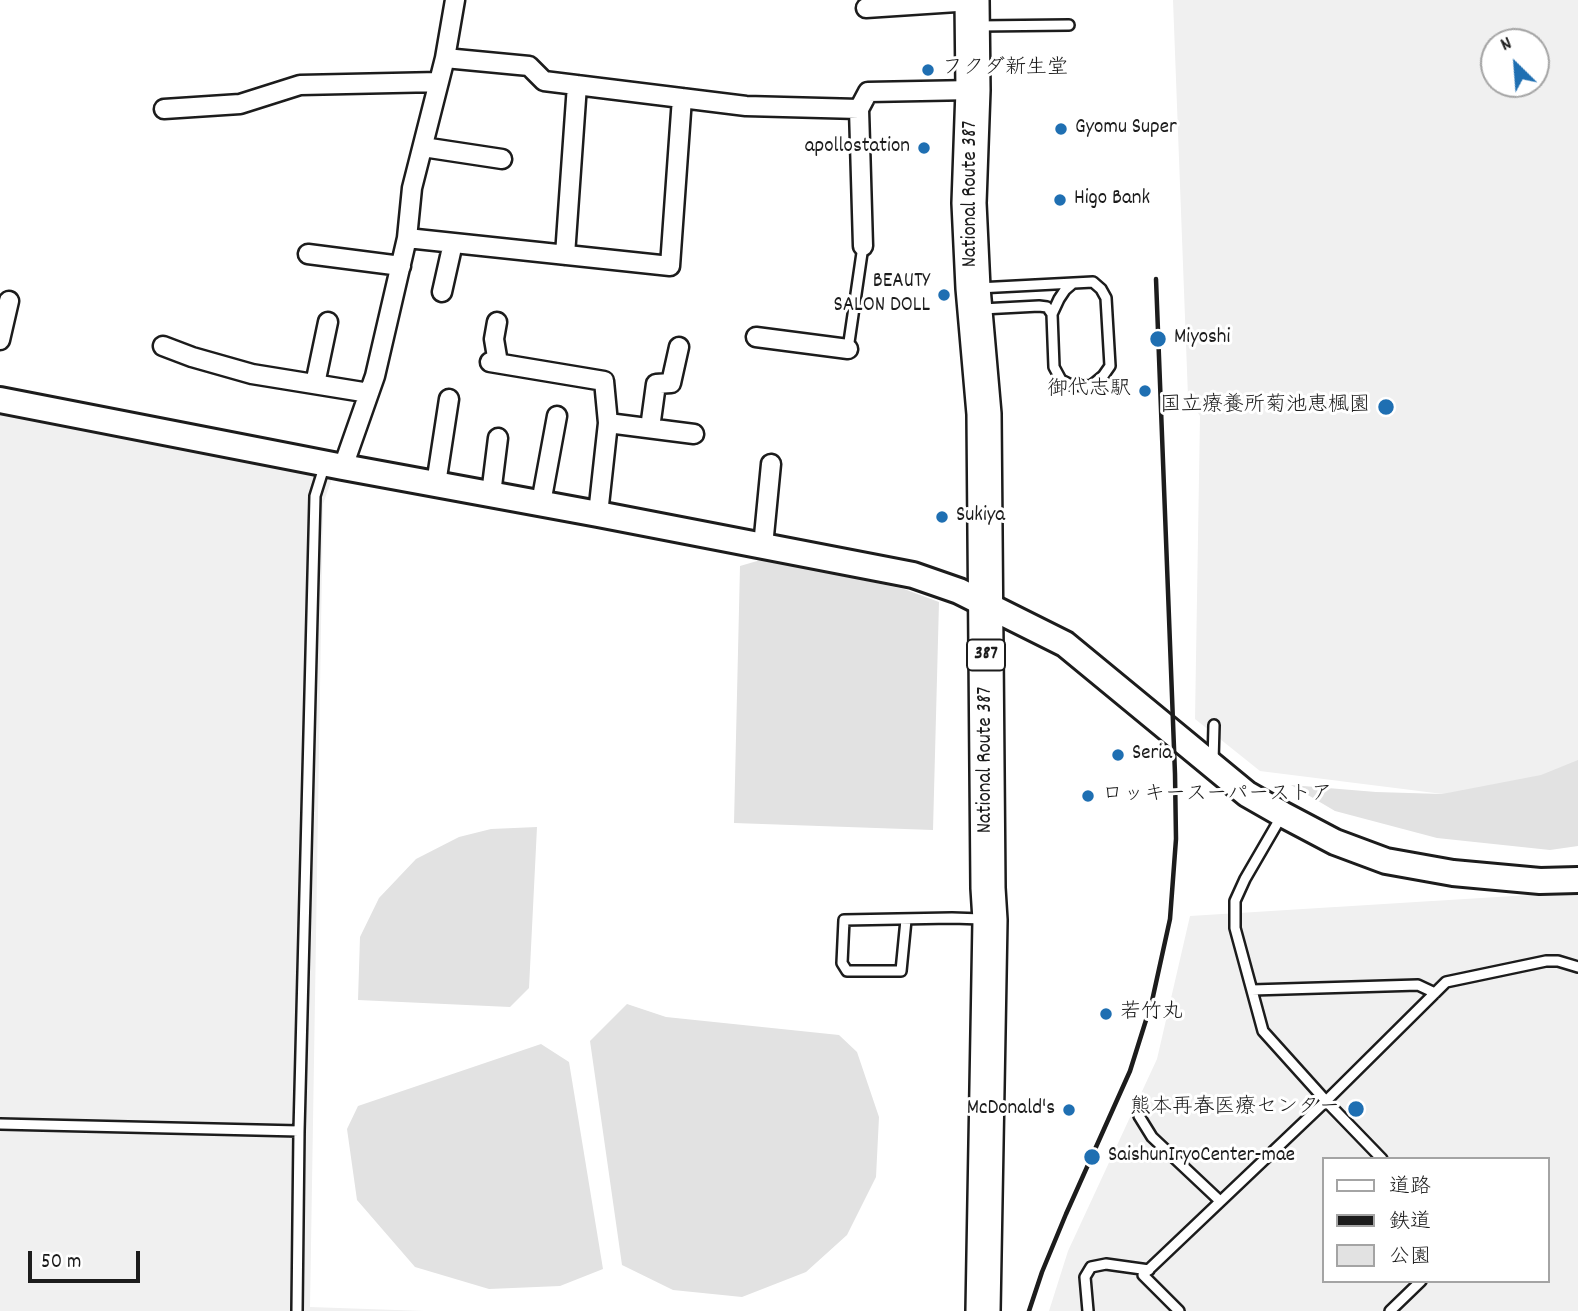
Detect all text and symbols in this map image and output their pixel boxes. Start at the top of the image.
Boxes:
north arrow [1480,28,1550,98]
text: N [1497,31,1517,60]
place label: フクダ新生堂 [942,57,1068,83]
marker: フクダ新生堂 [920,62,936,78]
place label: Gyomu Super [1075,116,1177,142]
street label: National Route 387 [959,121,985,267]
marker: Gyomu Super [1053,121,1069,137]
place label: apollostation [805,135,910,161]
marker: apollostation [916,140,932,156]
place label: Higo Bank [1074,187,1150,213]
marker: Higo Bank [1052,192,1068,208]
place label: BEAUTY SALON DOLL [833,270,930,320]
marker: BEAUTY SALON DOLL [936,287,952,303]
place label: Miyoshi [1174,326,1230,352]
marker: Miyoshi [1148,329,1168,349]
place label: 御代志駅 [1047,378,1131,404]
marker: 御代志駅 [1137,383,1153,399]
place label: 国立療養所菊池恵楓園 [1160,394,1370,420]
marker: 国立療養所菊池恵楓園 [1376,397,1396,417]
place label: Sukiya [956,504,1005,530]
marker: Sukiya [934,509,950,525]
road number: 387 [967,640,1005,670]
street label: National Route 387 [974,687,1000,833]
place label: Seria [1132,742,1172,768]
marker: Seria [1110,747,1126,763]
place label: ロッキースーパーストア [1102,783,1332,809]
marker: ロッキースーパーストア [1080,788,1096,804]
place label: 若竹丸 [1120,1001,1183,1027]
marker: 若竹丸 [1098,1006,1114,1022]
place label: 熊本再春医療センター [1130,1096,1340,1122]
place label: McDonald's [967,1097,1055,1123]
marker: 熊本再春医療センター [1346,1099,1366,1119]
marker: McDonald's [1061,1102,1077,1118]
place label: SaishunIryoCenter-mae [1108,1144,1295,1170]
marker: SaishunIryoCenter-mae [1082,1147,1102,1167]
legend [1322,1157,1550,1283]
text: 道路 [1389,1173,1431,1203]
text: 鉄道 [1389,1208,1431,1238]
scale bar [32,1238,144,1282]
text: 公園 [1389,1243,1431,1273]
text: 50 m [41,1248,81,1278]

